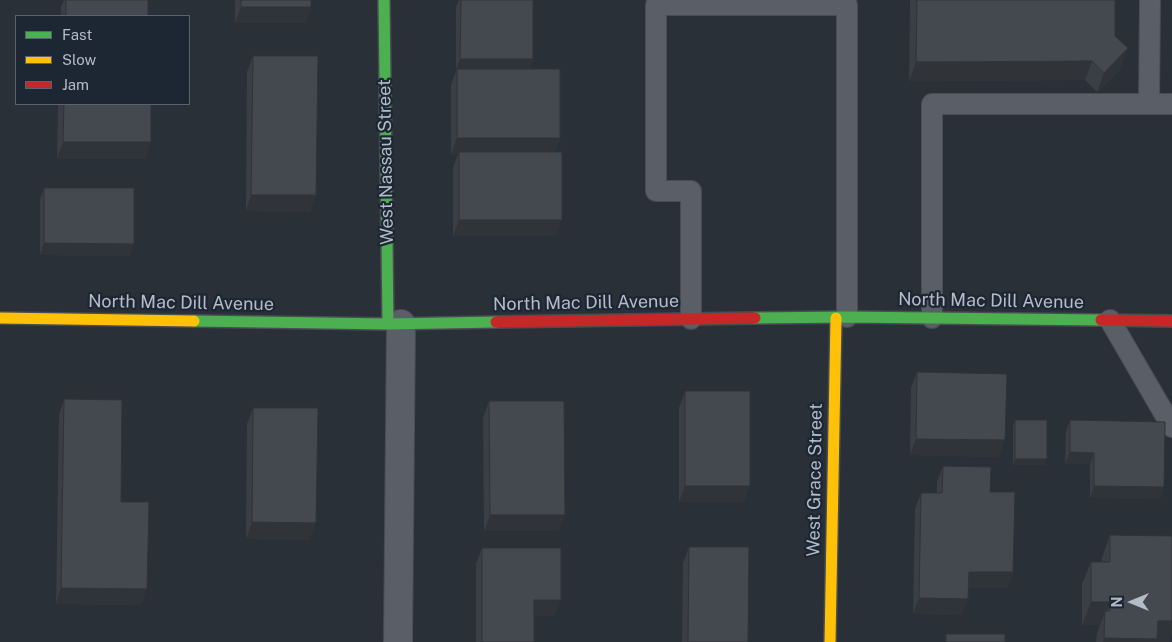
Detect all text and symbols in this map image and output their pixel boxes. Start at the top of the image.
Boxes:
legend [15,15,190,105]
text: Fast [62,26,92,43]
text: Slow [62,51,96,68]
text: Jam [62,76,89,93]
street label: West Nassau Street [374,79,398,245]
street label: North Mac Dill Avenue [898,289,1084,313]
street label: North Mac Dill Avenue [88,291,274,315]
street label: North Mac Dill Avenue [493,291,679,315]
street label: West Grace Street [803,403,827,557]
north arrow [1107,577,1157,627]
text: N [1109,597,1125,607]

